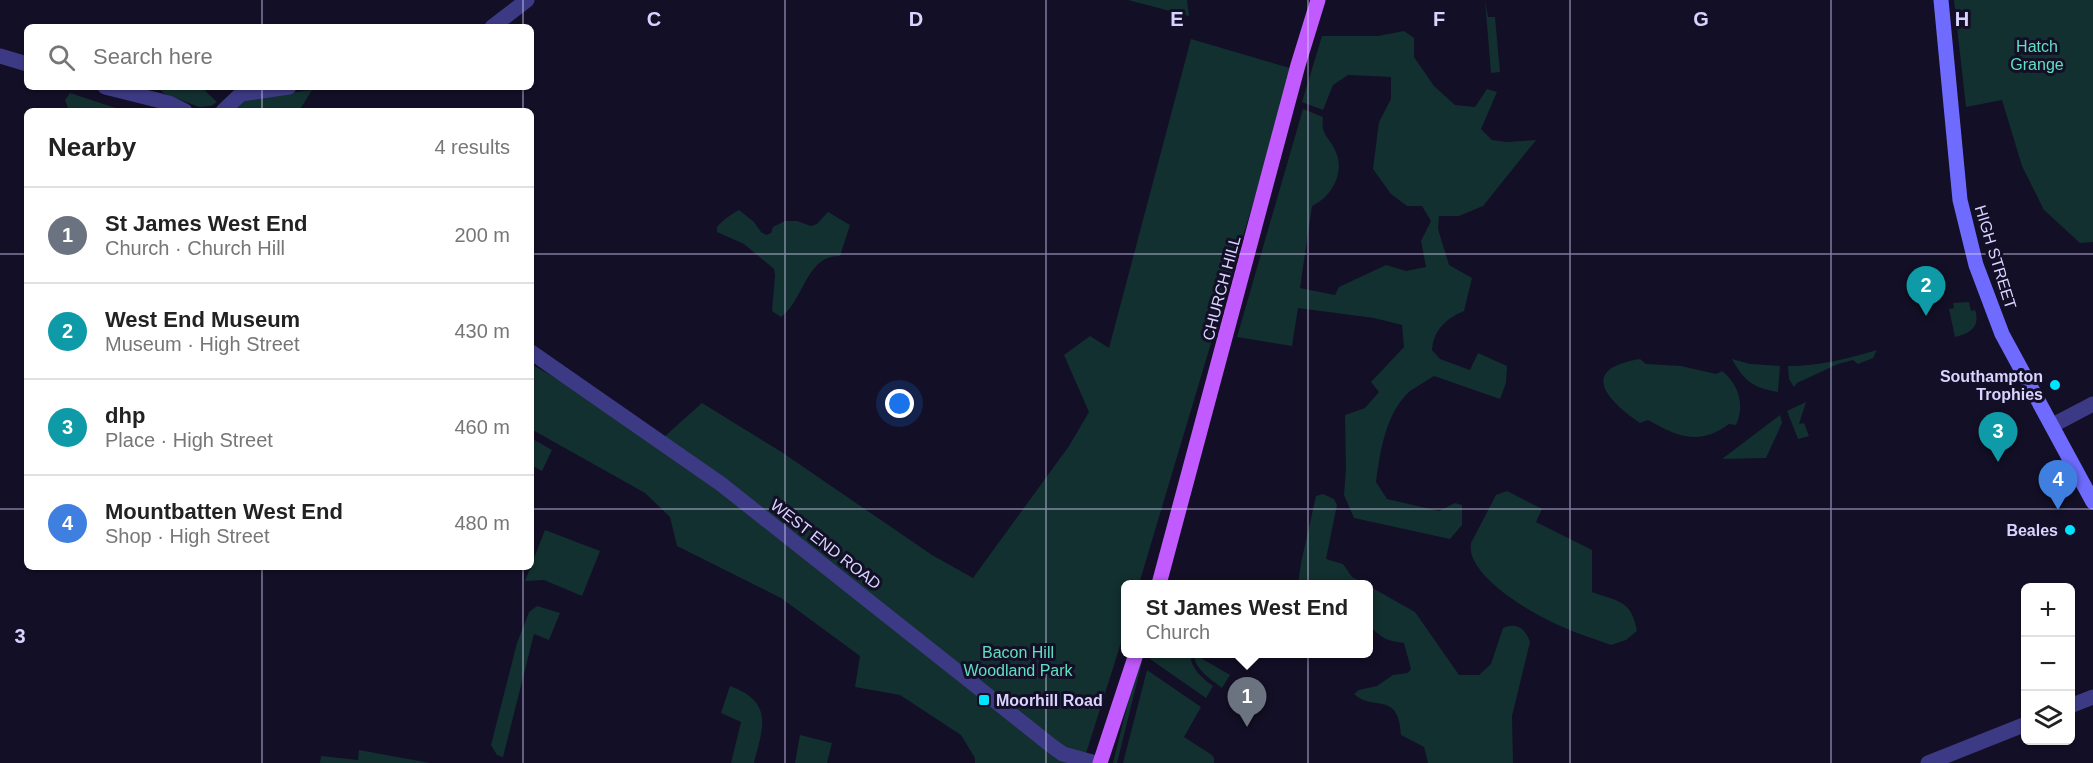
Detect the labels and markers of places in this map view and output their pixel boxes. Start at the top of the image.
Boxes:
pin: 2 [1906,266,1946,316]
place label: Southampton Trophies [1940,368,2043,403]
marker: Southampton Trophies [2048,378,2062,392]
pin: 3 [1978,412,2018,462]
pin: 4 [2038,460,2078,510]
place label: Beales [2006,522,2058,539]
marker: Beales [2063,523,2077,537]
pin: 1 [1228,678,1266,727]
place label: Moorhill Road [996,692,1103,709]
marker: Moorhill Road [977,693,991,707]

